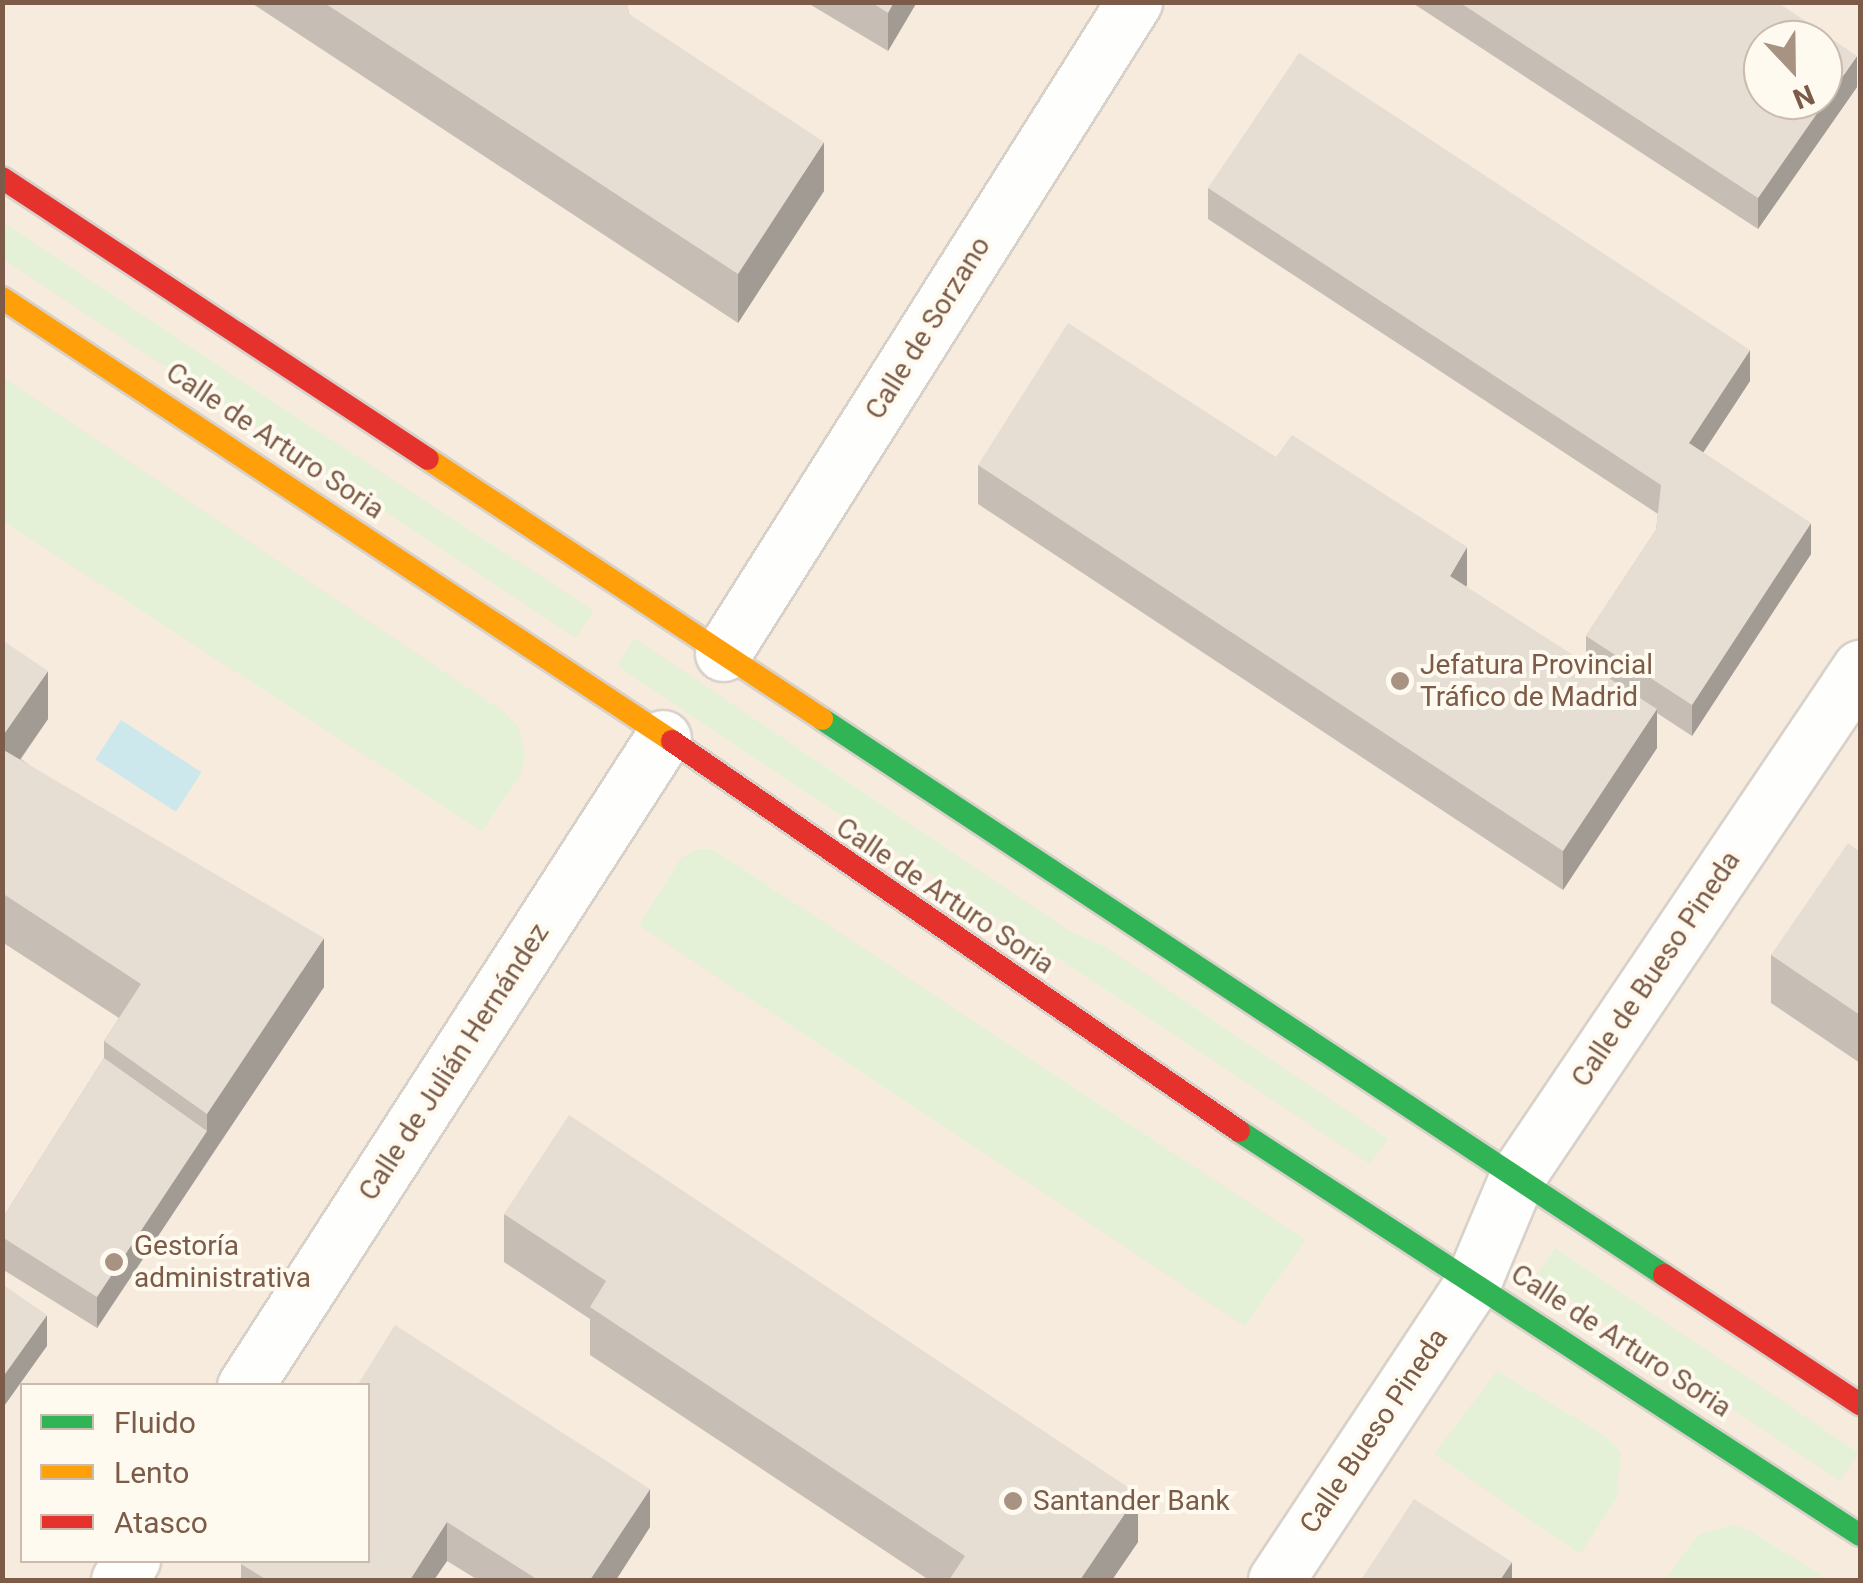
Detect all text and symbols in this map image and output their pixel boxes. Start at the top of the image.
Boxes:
north arrow [1743,20,1843,120]
text: N [1788,77,1819,115]
street label: Calle de Sorzano [858,230,998,426]
street label: Calle de Arturo Soria [160,356,390,526]
place label: Jefatura Provincial Tráfico de Madrid [1420,648,1653,714]
marker: Jefatura Provincial Tráfico de Madrid [1389,670,1411,692]
street label: Calle de Arturo Soria [830,811,1060,981]
street label: Calle de Bueso Pineda [1565,845,1747,1093]
street label: Calle de Julián Hernández [352,917,556,1207]
place label: Gestoría administrativa [134,1229,311,1295]
marker: Gestoría administrativa [103,1251,125,1273]
street label: Calle de Arturo Soria [1505,1257,1737,1425]
street label: Calle Bueso Pineda [1293,1322,1455,1540]
legend [20,1383,370,1563]
text: Fluido [114,1405,196,1440]
text: Lento [114,1455,189,1490]
place label: Santander Bank [1033,1484,1230,1518]
marker: Santander Bank [1002,1490,1024,1512]
text: Atasco [114,1505,208,1540]

